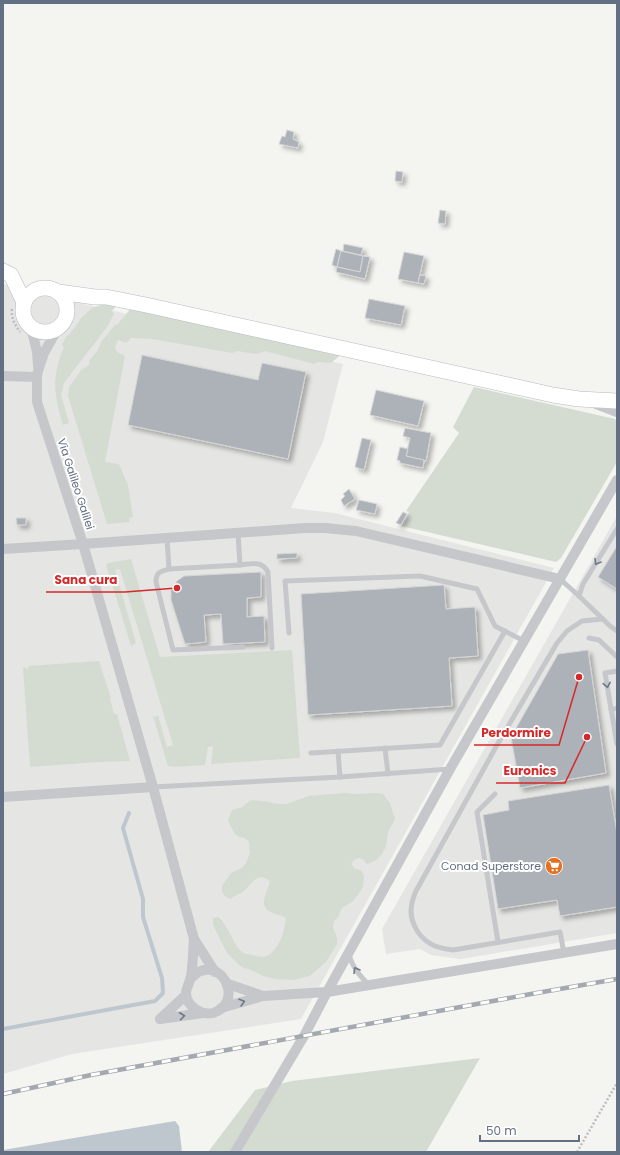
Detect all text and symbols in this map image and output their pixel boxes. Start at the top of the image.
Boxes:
street label: Via Galileo Galilei [54,436,98,532]
one-way arrow [594,558,601,565]
callout: Sana cura [46,568,125,592]
text: Sana cura [55,571,117,588]
one-way arrow [602,682,611,688]
callout: Perdormire [474,721,559,745]
text: Perdormire [481,724,551,741]
callout: Euronics [496,759,565,783]
text: Euronics [504,762,557,779]
supermarket icon: Conad Superstore [544,856,564,876]
place label: Conad Superstore [441,858,541,874]
one-way arrow [354,967,361,974]
one-way arrow [238,998,245,1007]
one-way arrow [179,1012,185,1021]
scale bar [480,1117,579,1143]
text: 50 m [486,1122,517,1139]

